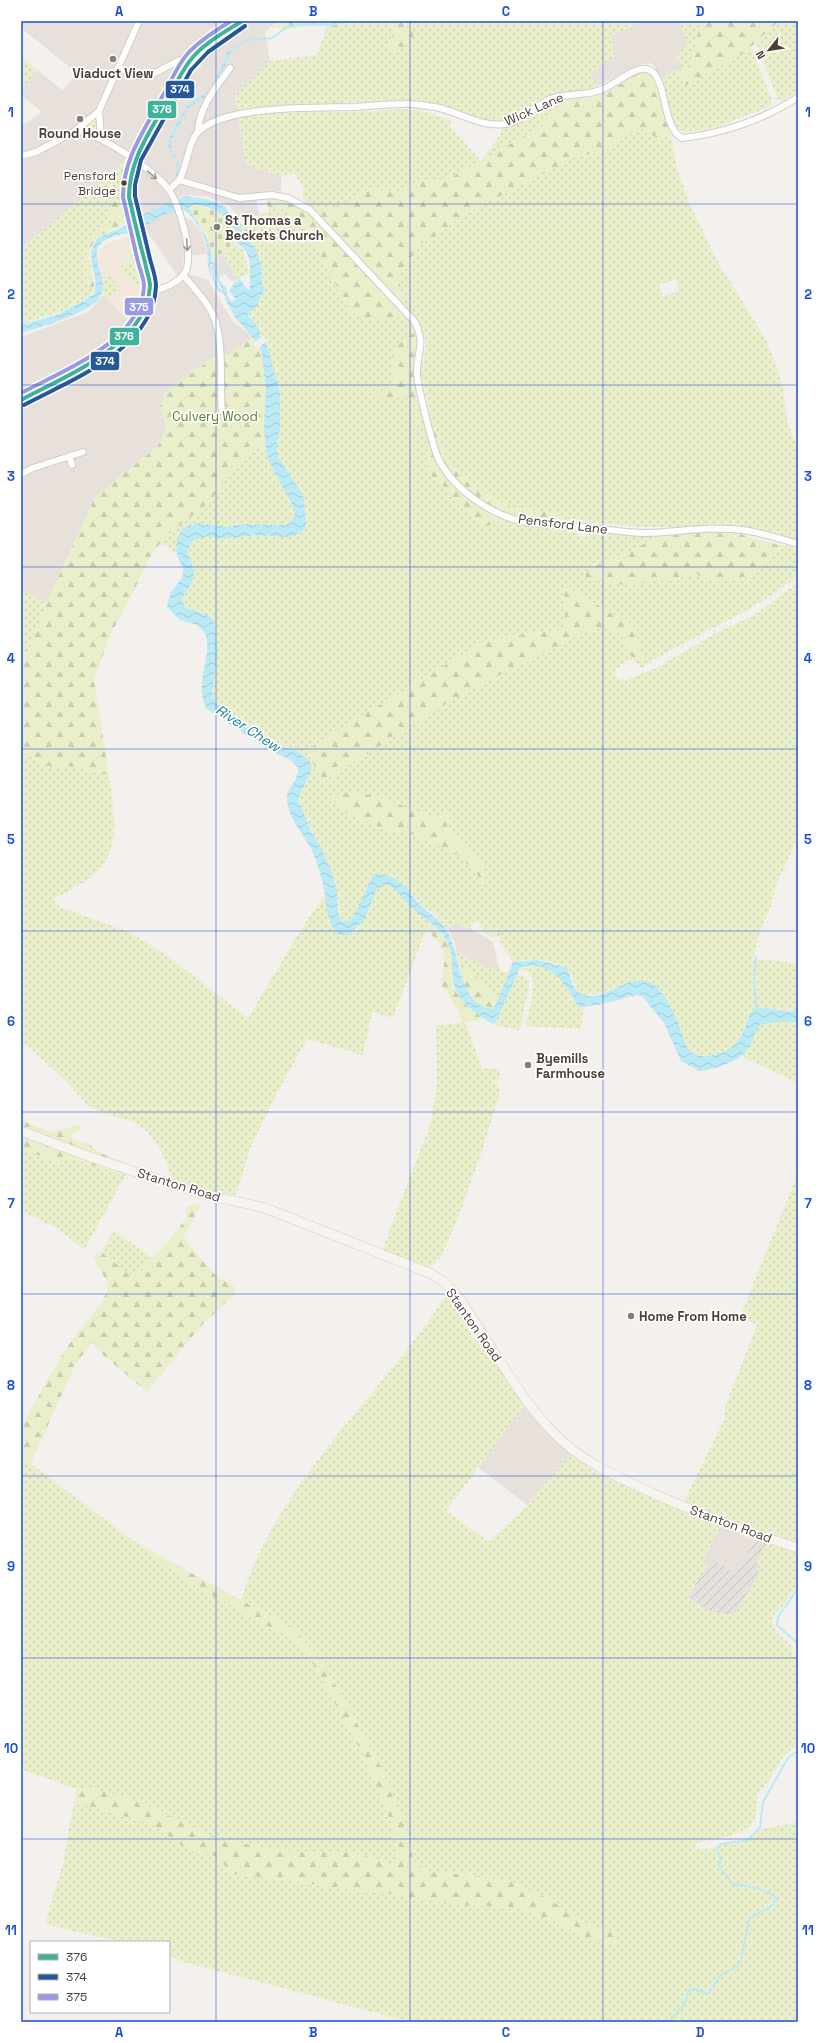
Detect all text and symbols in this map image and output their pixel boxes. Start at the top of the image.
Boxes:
text: A [115,3,124,20]
text: B [309,3,318,20]
text: C [502,3,510,20]
text: D [696,3,705,20]
north arrow [749,30,789,70]
text: N [752,48,768,62]
marker: Viaduct View [108,54,118,64]
place label: Viaduct View [73,65,153,82]
line badge: 374 [165,80,195,99]
text: 374 [170,82,190,96]
street label: Wick Lane [502,88,566,130]
line badge: 376 [147,100,177,119]
text: 376 [152,102,172,116]
text: 1 [8,104,14,121]
text: 1 [805,104,811,121]
marker: Round House [75,114,85,124]
place label: Round House [39,125,121,142]
place label: Pensford Bridge [64,168,116,199]
one-way arrow [147,171,158,180]
marker: Pensford Bridge [119,178,129,188]
place label: St Thomas a Beckets Church [225,212,324,244]
marker: St Thomas a Beckets Church [212,222,222,232]
one-way arrow [183,238,190,251]
text: 2 [7,286,15,303]
text: 2 [804,286,812,303]
line badge: 375 [124,297,154,316]
text: 375 [129,300,149,314]
line badge: 376 [109,327,140,346]
text: 376 [114,329,134,343]
line badge: 374 [90,351,120,371]
text: 374 [95,354,115,368]
park label: Culvery Wood [172,408,258,425]
text: 3 [7,468,15,485]
text: 3 [804,468,812,485]
street label: Pensford Lane [517,510,609,538]
text: 4 [7,650,15,667]
text: 4 [804,650,812,667]
water label: River Chew [212,700,285,757]
text: 5 [7,831,15,848]
text: 5 [804,831,812,848]
text: 6 [7,1013,15,1030]
text: 6 [804,1013,812,1030]
place label: Byemills Farmhouse [536,1050,605,1082]
marker: Byemills Farmhouse [523,1060,533,1070]
street label: Stanton Road [135,1164,223,1206]
text: 7 [7,1195,15,1212]
text: 7 [804,1195,812,1212]
street label: Stanton Road [442,1285,506,1365]
place label: Home From Home [639,1308,747,1325]
marker: Home From Home [626,1311,636,1321]
text: 8 [7,1377,15,1394]
text: 8 [804,1377,812,1394]
street label: Stanton Road [688,1501,774,1547]
text: 9 [7,1558,15,1575]
text: 9 [804,1558,812,1575]
text: 10 [4,1740,18,1757]
text: 10 [801,1740,815,1757]
text: 11 [5,1922,17,1939]
text: 11 [802,1922,814,1939]
legend [30,1941,170,2013]
text: 376 [66,1949,87,1965]
text: 374 [66,1969,87,1985]
text: 375 [66,1989,87,2005]
text: A [115,2024,124,2041]
text: B [309,2024,318,2041]
text: C [502,2024,510,2041]
text: D [696,2024,705,2041]

